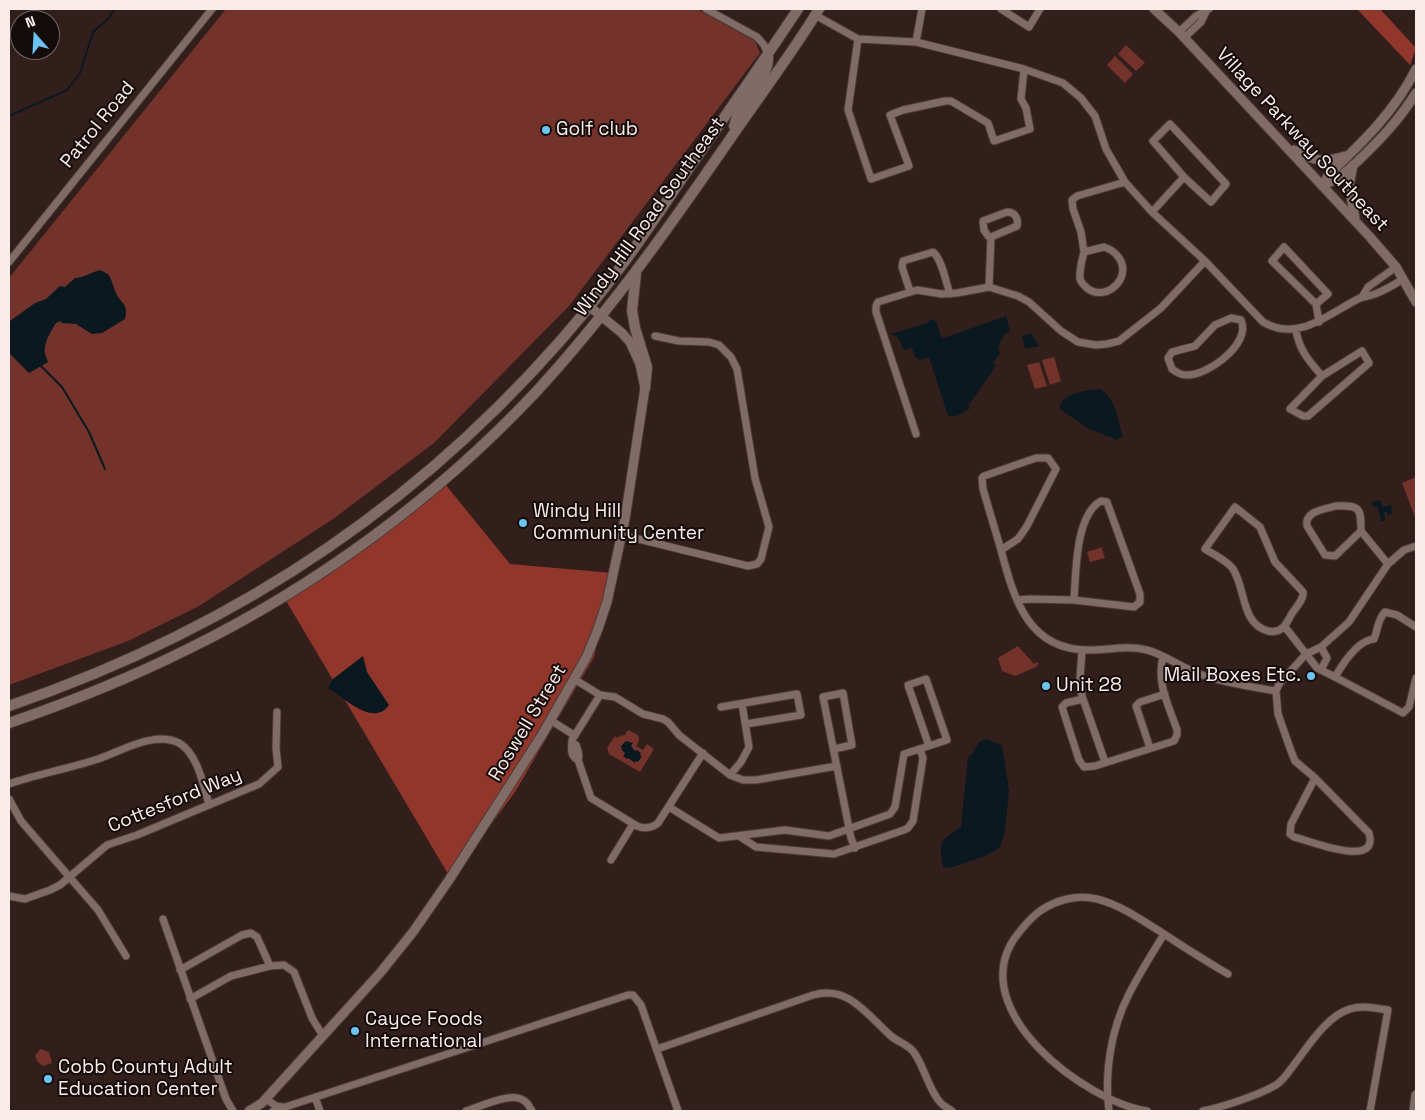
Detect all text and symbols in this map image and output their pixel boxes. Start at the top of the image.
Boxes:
north arrow [10,10,60,60]
text: N [23,12,38,32]
street label: Village Parkway Southeast [1211,44,1393,236]
street label: Patrol Road [56,77,140,173]
street label: Windy Hill Road Southeast [570,113,730,321]
place label: Golf club [556,119,638,141]
marker: Golf club [540,124,552,136]
place label: Windy Hill Community Center [533,501,704,545]
marker: Windy Hill Community Center [517,517,529,529]
street label: Roswell Street [484,661,572,785]
place label: Mail Boxes Etc. [1164,665,1301,687]
marker: Mail Boxes Etc. [1305,670,1317,682]
place label: Unit 28 [1056,675,1122,697]
marker: Unit 28 [1040,680,1052,692]
street label: Cottesford Way [105,764,245,838]
place label: Cayce Foods International [365,1009,483,1053]
marker: Cayce Foods International [349,1025,361,1037]
place label: Cobb County Adult Education Center [58,1057,233,1101]
marker: Cobb County Adult Education Center [42,1073,54,1085]

